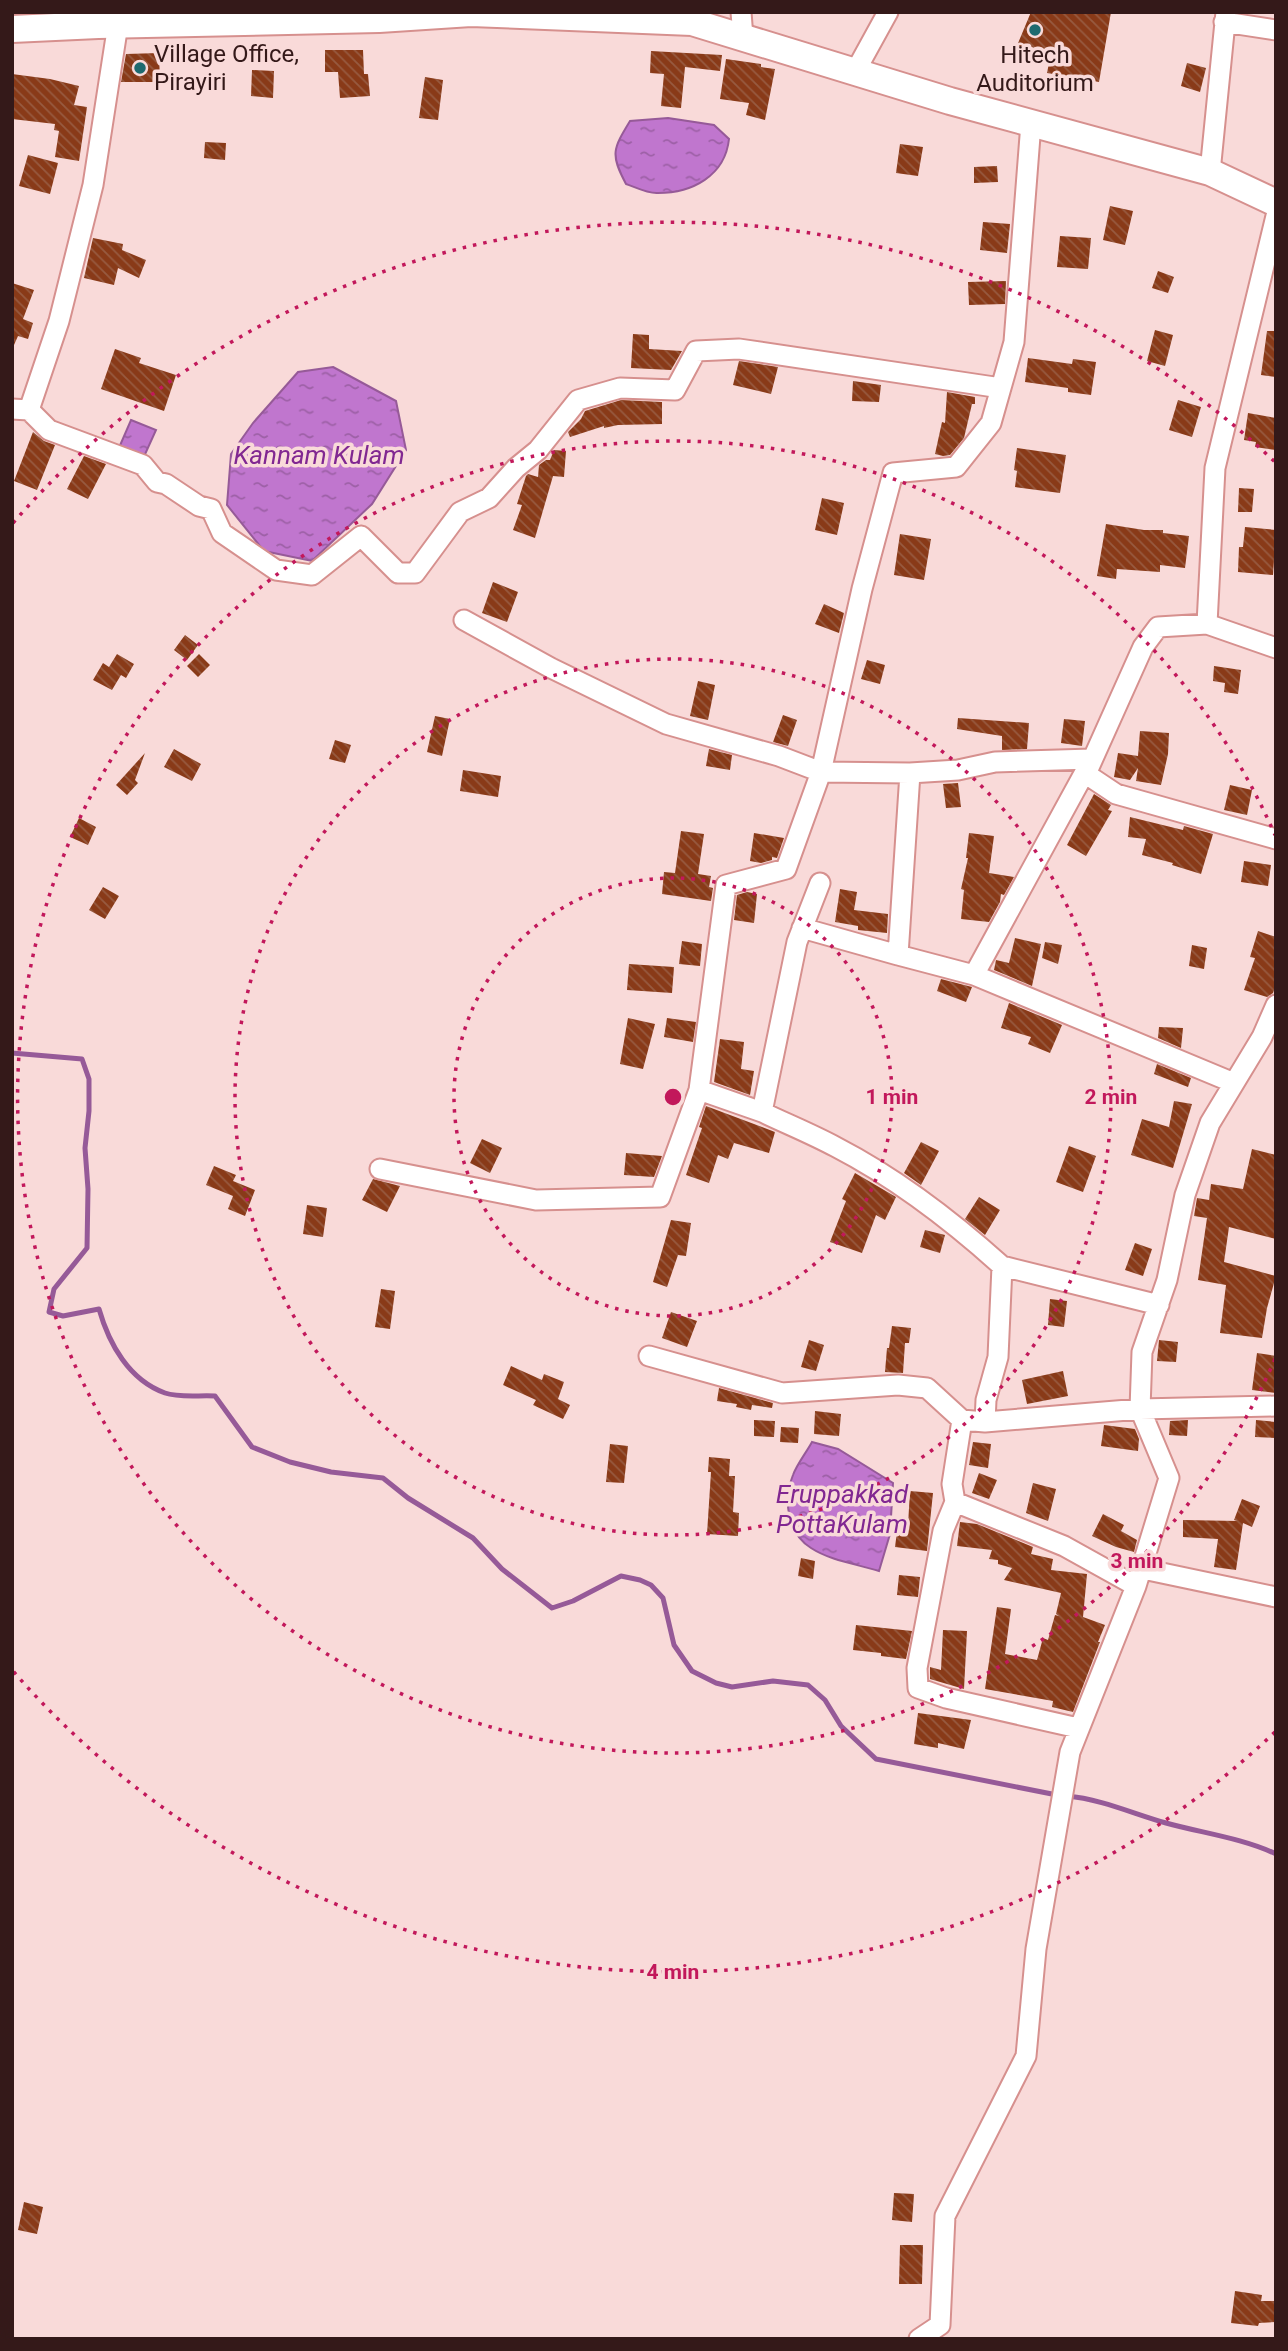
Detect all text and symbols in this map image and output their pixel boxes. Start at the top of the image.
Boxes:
marker: Hitech Auditorium [1027,22,1043,38]
place label: Village Office, Pirayiri [154,40,299,96]
place label: Hitech Auditorium [976,41,1094,97]
marker: Village Office, Pirayiri [132,60,148,76]
water label: Kannam Kulam [233,440,405,470]
centre of rings [661,1085,685,1109]
text: 1 min [866,1085,918,1109]
text: 2 min [1085,1085,1137,1109]
water label: Eruppakkad PottaKulam [776,1479,909,1539]
text: 3 min [1111,1549,1163,1573]
text: 4 min [647,1960,699,1984]

